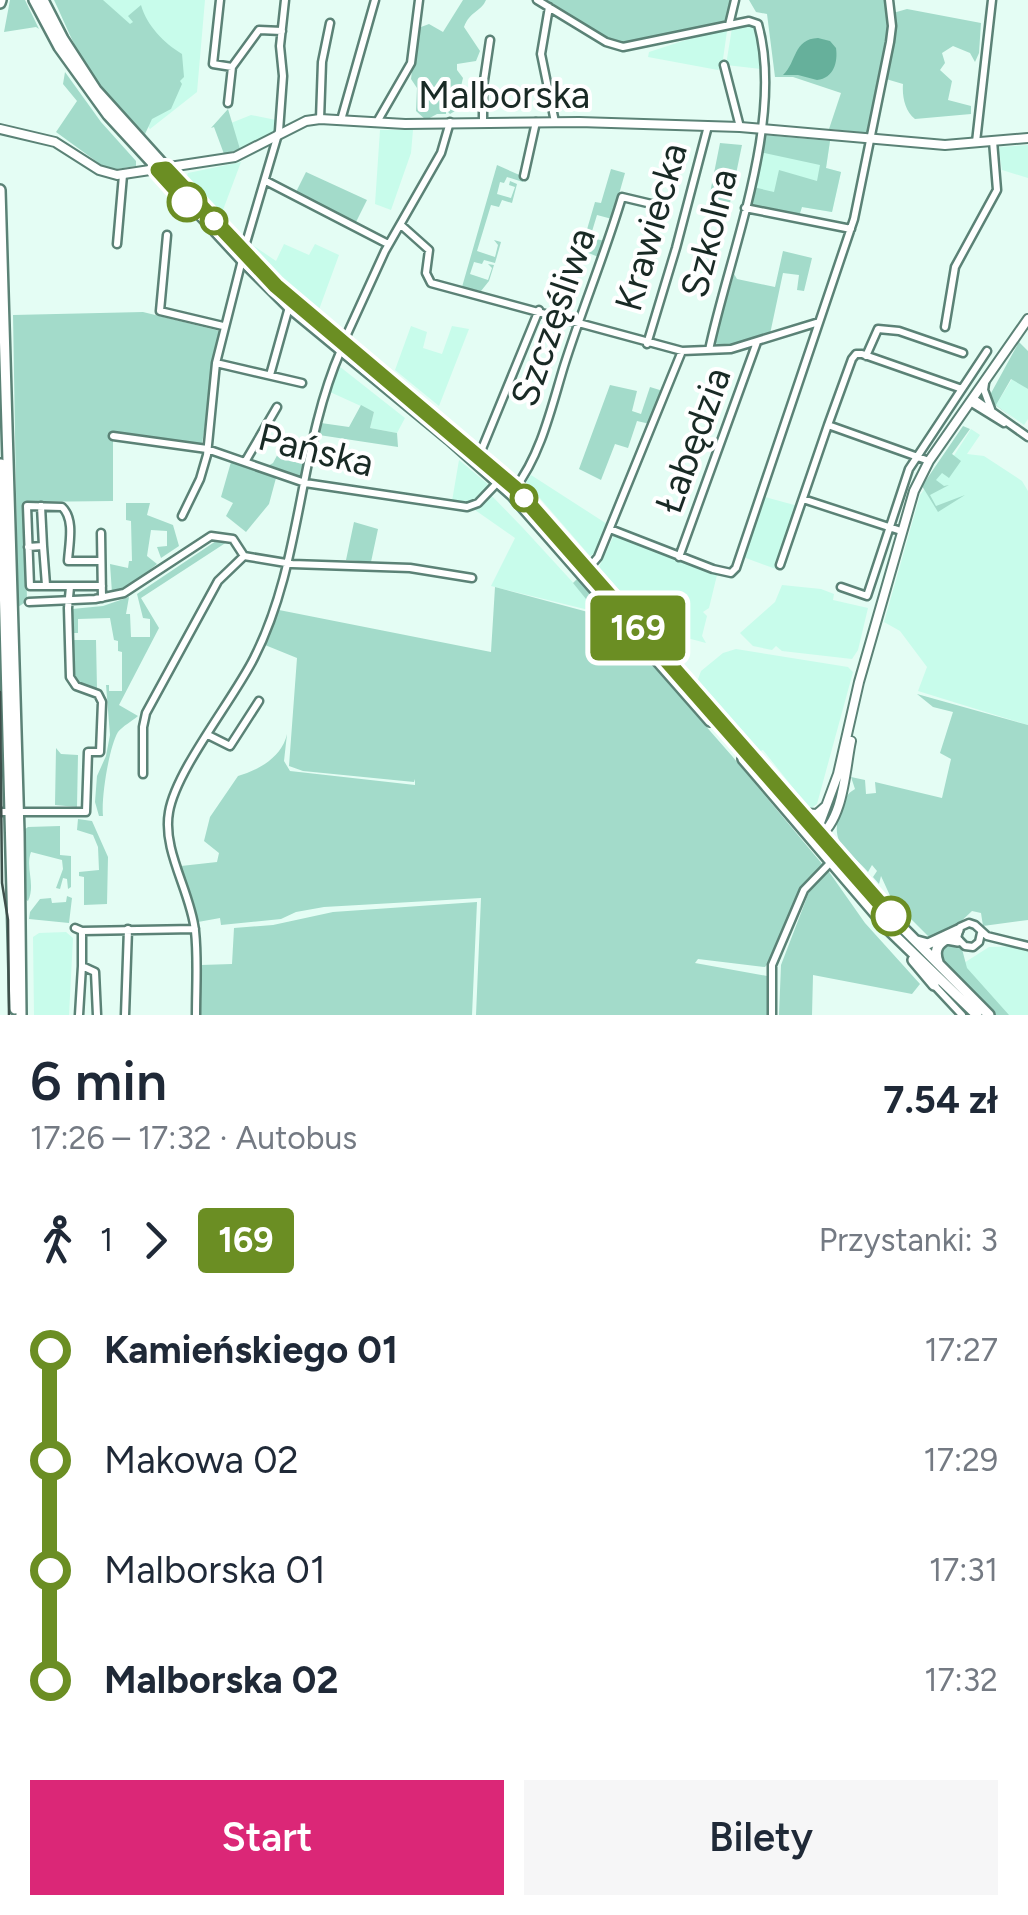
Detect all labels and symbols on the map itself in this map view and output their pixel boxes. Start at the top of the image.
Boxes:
street label: Malborska [418,72,590,118]
street label: Krawiecka [605,138,697,316]
street label: Szkolna [671,164,747,302]
unlabelled marker [168,183,206,221]
unlabelled marker [201,208,227,234]
street label: Szczęśliwa [501,222,605,412]
street label: Łabędzia [646,361,740,519]
street label: Pańska [254,413,378,487]
unlabelled marker [511,485,537,511]
line badge: 169 [580,596,696,660]
unlabelled marker [872,897,910,935]

